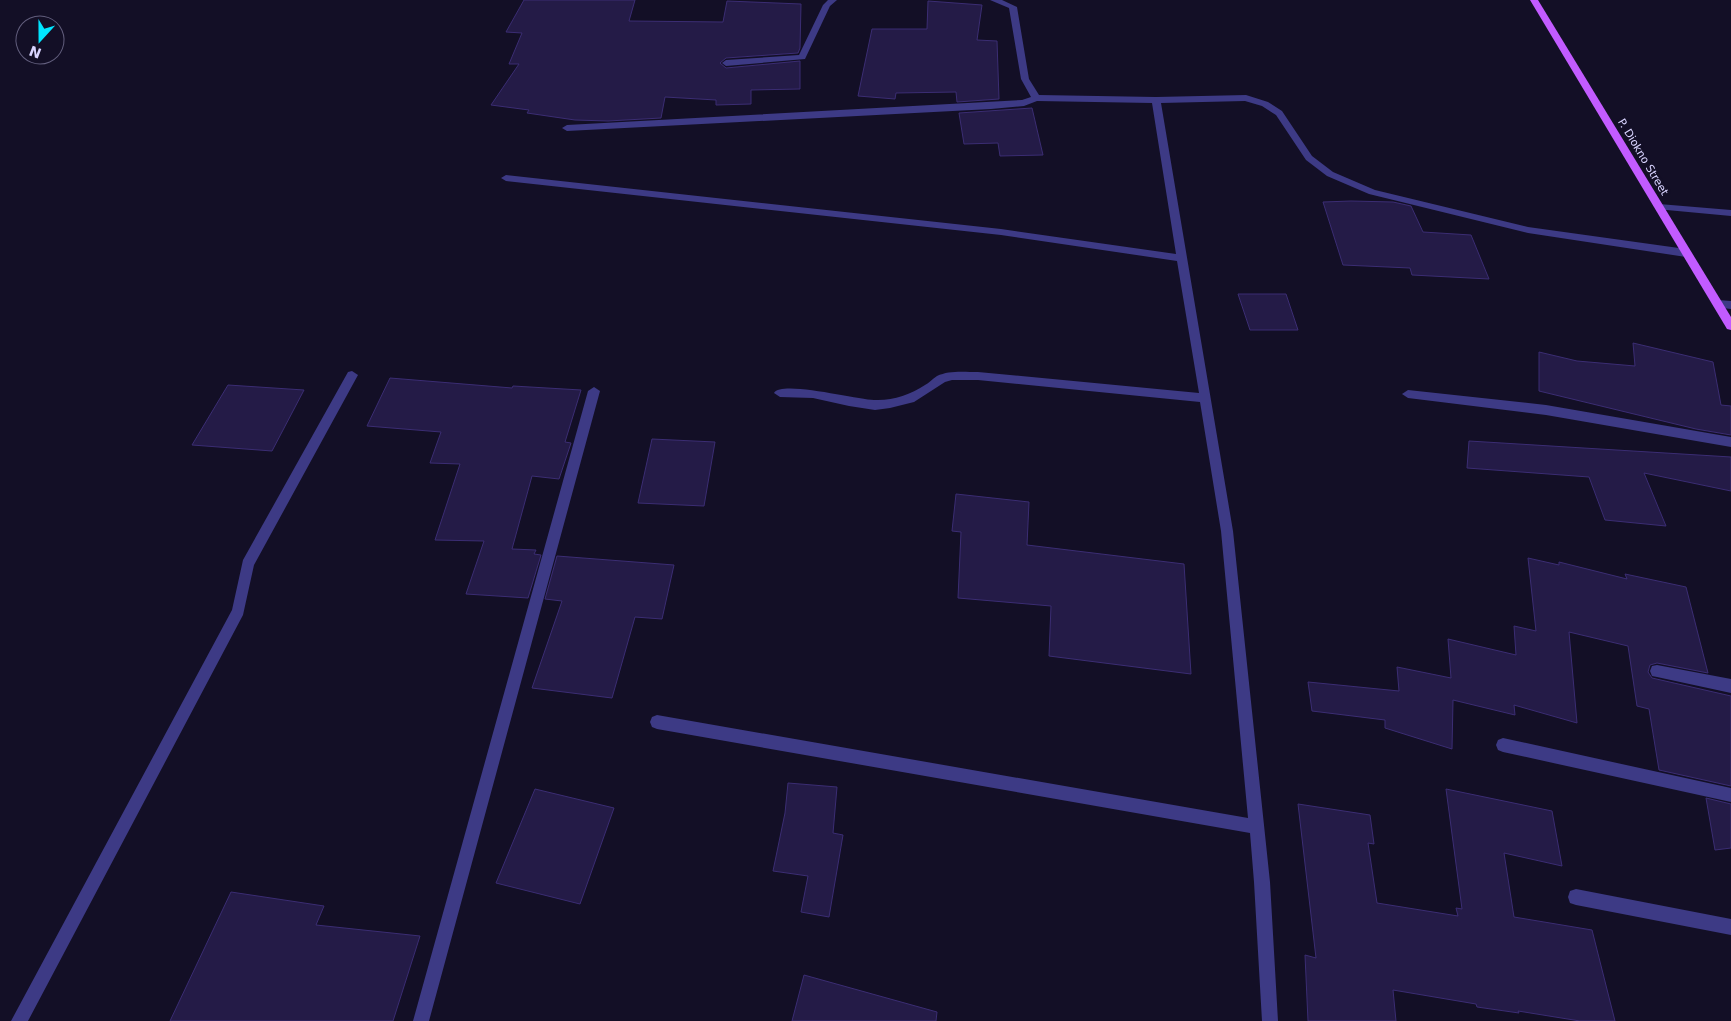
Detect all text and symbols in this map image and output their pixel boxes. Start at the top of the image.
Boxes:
north arrow [15,15,65,65]
text: N [27,43,44,62]
street label: P. Diokno Street [1615,116,1671,198]

